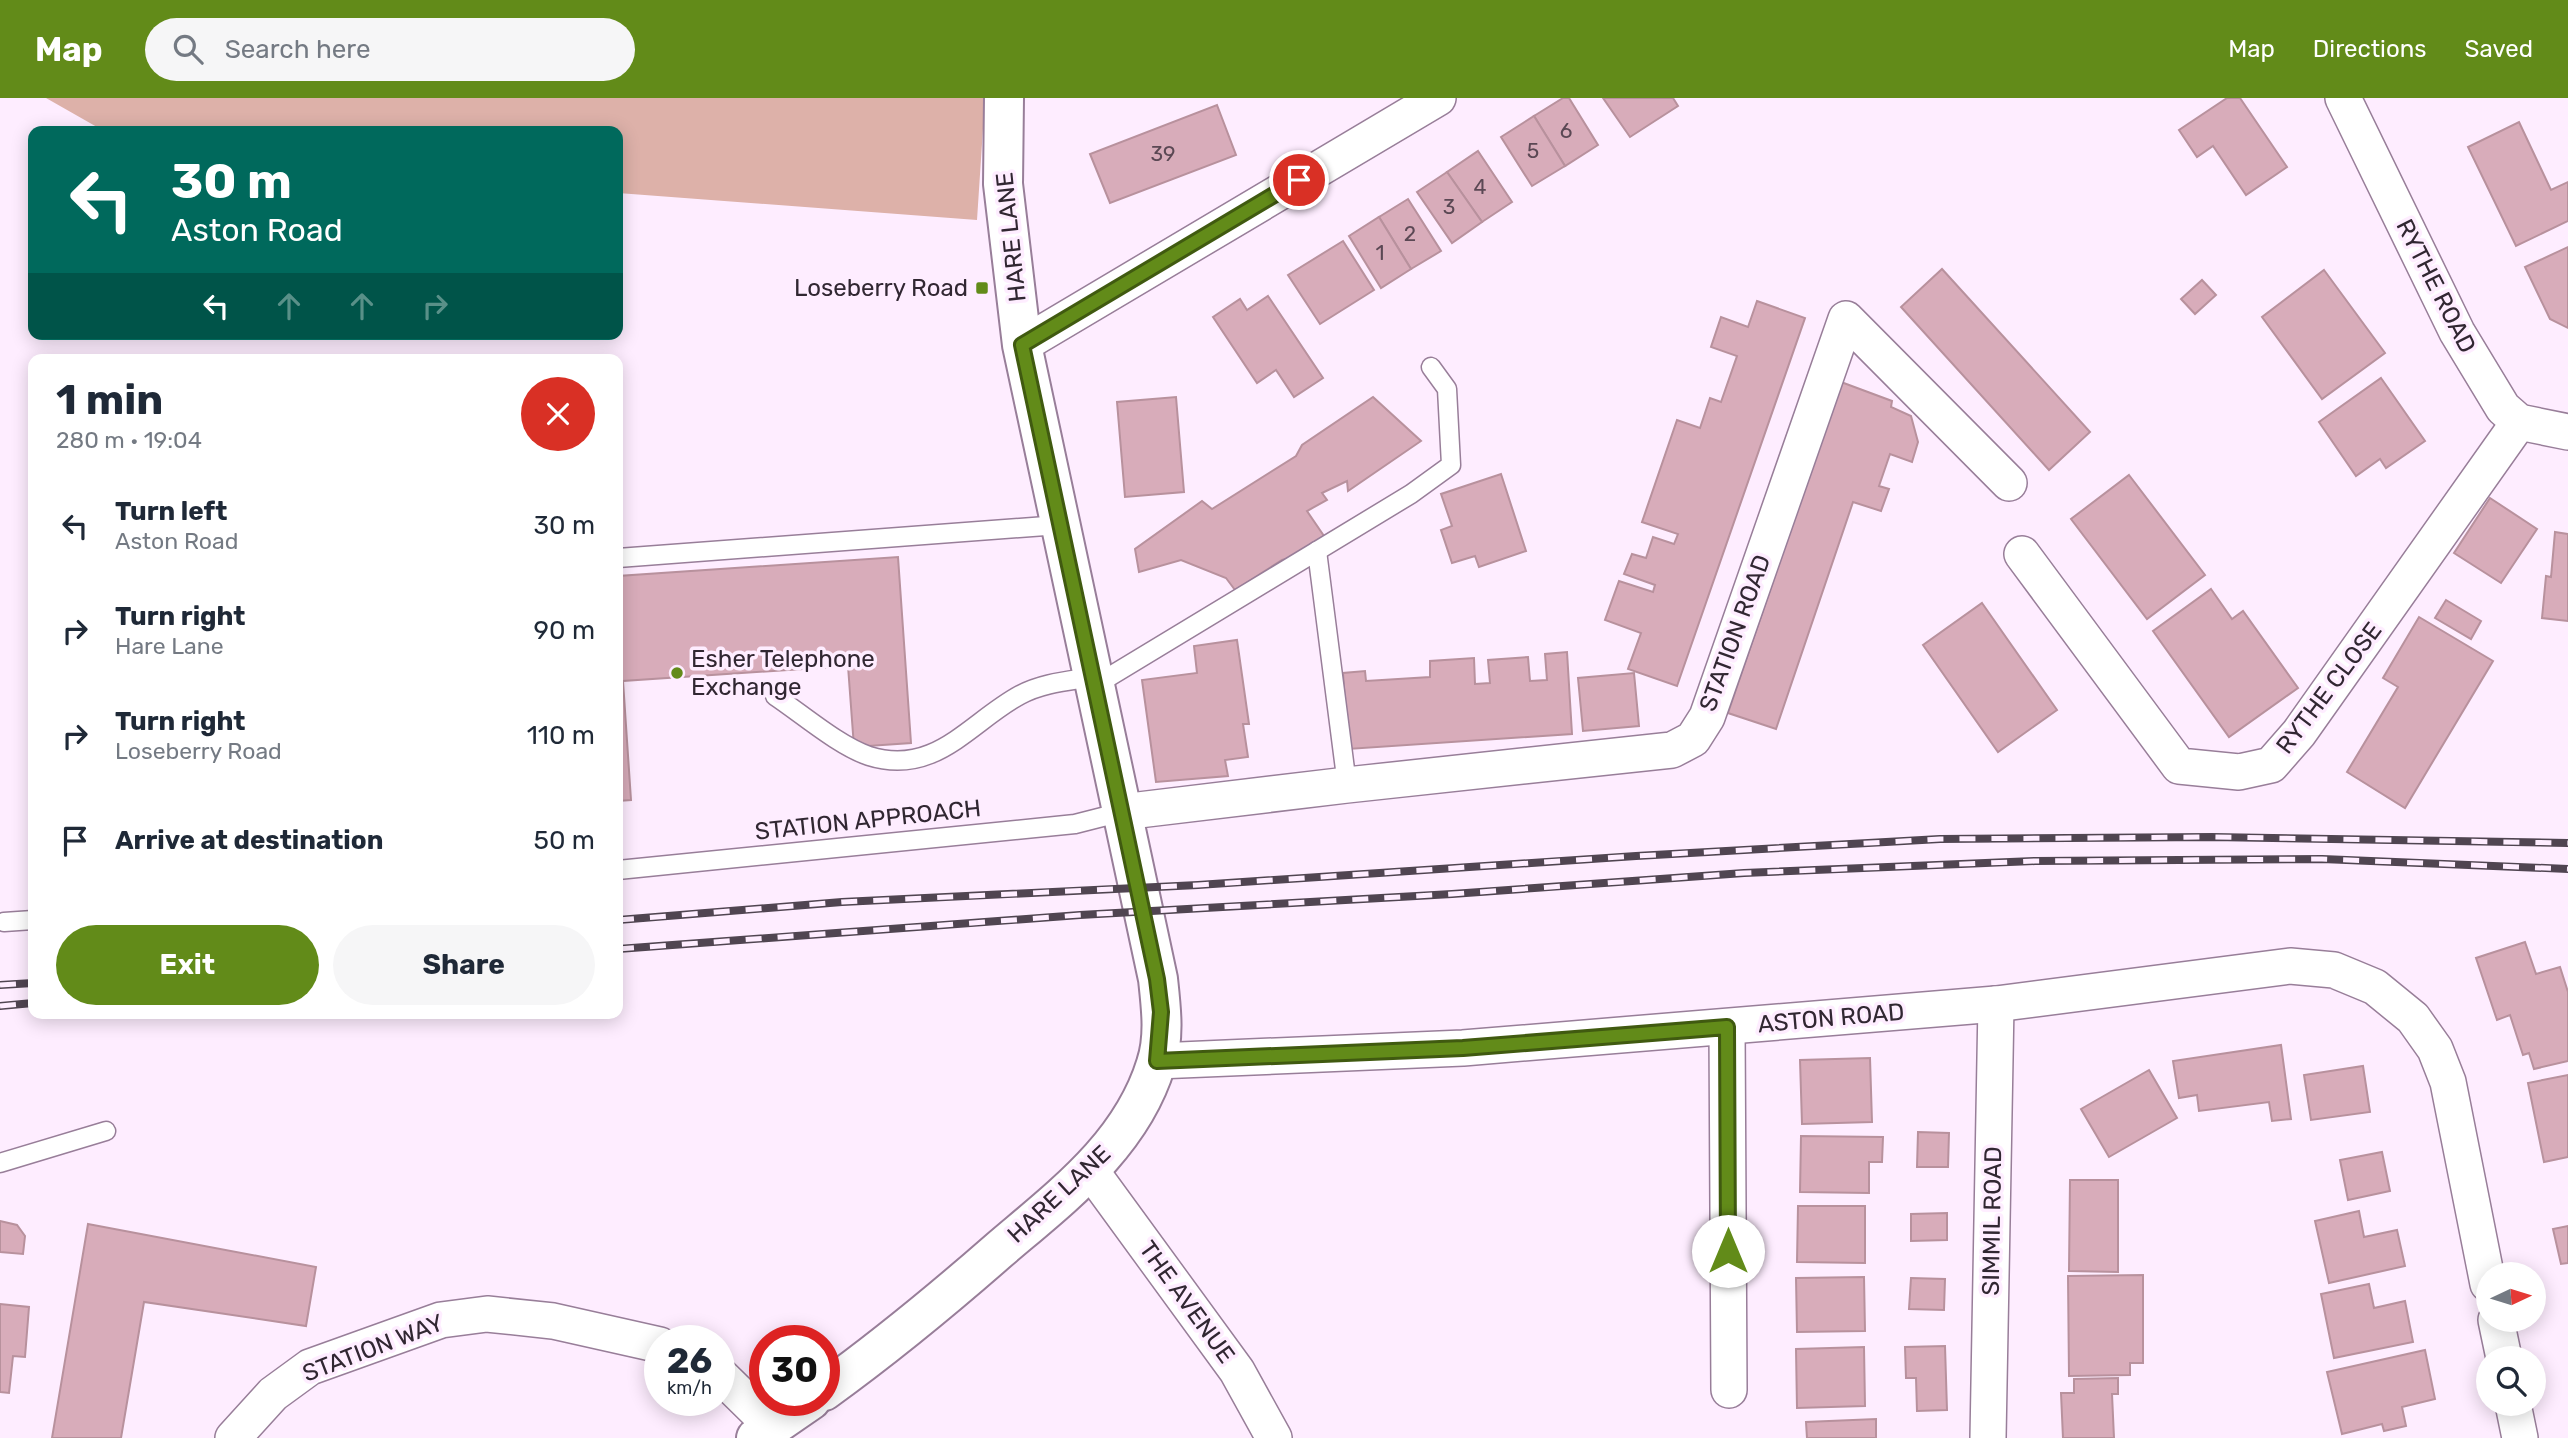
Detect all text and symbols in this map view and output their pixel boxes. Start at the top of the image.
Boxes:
search box [145,18,635,81]
text: Map [35,30,103,69]
icon: search [169,30,207,68]
text: Search here [225,34,370,65]
text: Map [2228,35,2275,63]
text: Directions [2313,35,2426,63]
text: Saved [2464,35,2533,63]
house number: 6 [1560,118,1572,143]
house number: 5 [1527,138,1539,163]
house number: 39 [1150,141,1176,166]
pin [1269,150,1329,210]
text: 30 m [171,152,292,210]
icon: left [56,154,147,245]
icon: arrive [1280,161,1318,199]
street label: HARE LANE [990,171,1032,303]
house number: 4 [1473,174,1487,199]
house number: 3 [1443,194,1455,219]
text: Aston Road [171,211,343,249]
street label: RYTHE ROAD [2390,214,2482,358]
house number: 2 [1404,221,1416,246]
house number: 1 [1376,240,1385,265]
place label: Loseberry Road [794,274,968,302]
marker: Loseberry Road [974,280,990,296]
icon: left [197,287,235,325]
icon: ahead [270,287,308,325]
icon: ahead [343,287,381,325]
icon: right [416,287,454,325]
text: 1 min [56,375,163,425]
button: close [521,377,595,451]
text: 280 m · 19:04 [56,426,202,454]
text: Turn left [115,496,227,527]
icon: left [56,507,94,545]
text: 30 m [533,510,595,541]
text: Aston Road [115,527,238,555]
street label: STATION ROAD [1694,551,1776,715]
text: Turn right [115,601,245,632]
icon: right [56,612,94,650]
text: 90 m [534,615,595,646]
street label: RYTHE CLOSE [2271,617,2387,759]
text: Hare Lane [115,632,224,660]
place label: Esher Telephone Exchange [691,645,875,701]
marker: Esher Telephone Exchange [669,665,685,681]
text: Turn right [115,706,245,737]
icon: right [56,717,94,755]
text: 110 m [527,720,595,751]
text: Loseberry Road [115,737,282,765]
street label: STATION APPROACH [754,794,982,846]
icon: arrive [56,822,94,860]
text: Arrive at destination [115,825,383,856]
text: 50 m [534,825,595,856]
button: Exit [56,925,319,1005]
button: Share [333,925,595,1005]
street label: ASTON ROAD [1756,998,1906,1038]
street label: HARE LANE [1002,1139,1116,1249]
street label: SIMMIL ROAD [1977,1146,2007,1296]
position arrow [1691,1214,1765,1288]
street label: THE AVENUE [1133,1236,1241,1368]
north arrow [2476,1262,2546,1332]
map controls [2476,1262,2546,1416]
street label: STATION WAY [299,1308,447,1388]
speed limit sign: 30 [749,1325,840,1416]
text: 26 [667,1340,712,1382]
button: search [2476,1346,2546,1416]
text: km/h [667,1377,712,1399]

